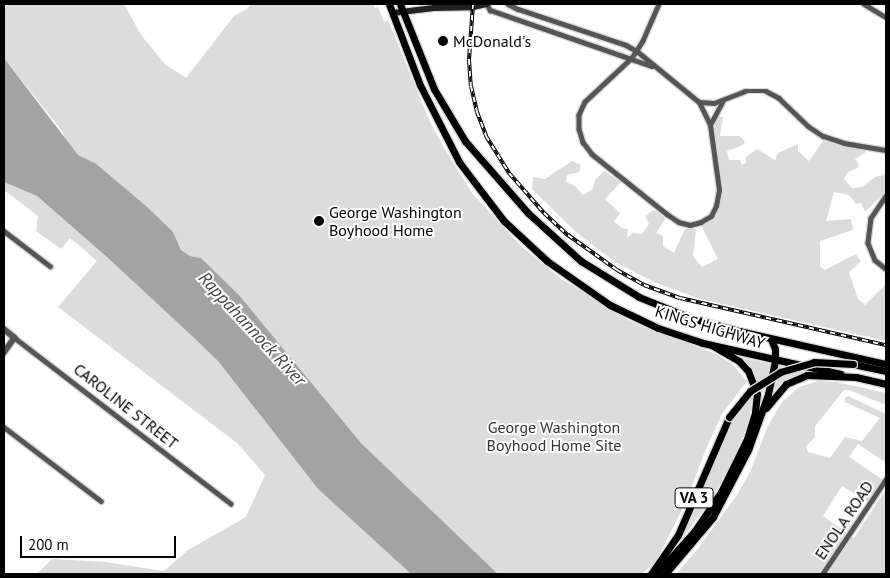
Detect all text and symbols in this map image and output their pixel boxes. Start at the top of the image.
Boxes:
place label: McDonald's [453,31,531,51]
marker: McDonald's [437,35,449,47]
place label: George Washington Boyhood Home [329,202,462,240]
marker: George Washington Boyhood Home [313,215,325,227]
water label: Rappahannock River [194,267,310,391]
street label: KINGS HIGHWAY [653,301,767,353]
street label: CAROLINE STREET [70,359,182,453]
park label: George Washington Boyhood Home Site [487,417,621,455]
street label: ENOLA ROAD [810,477,878,563]
road number: VA 3 [674,486,714,510]
scale bar [22,526,179,558]
text: 200 m [28,535,69,554]

